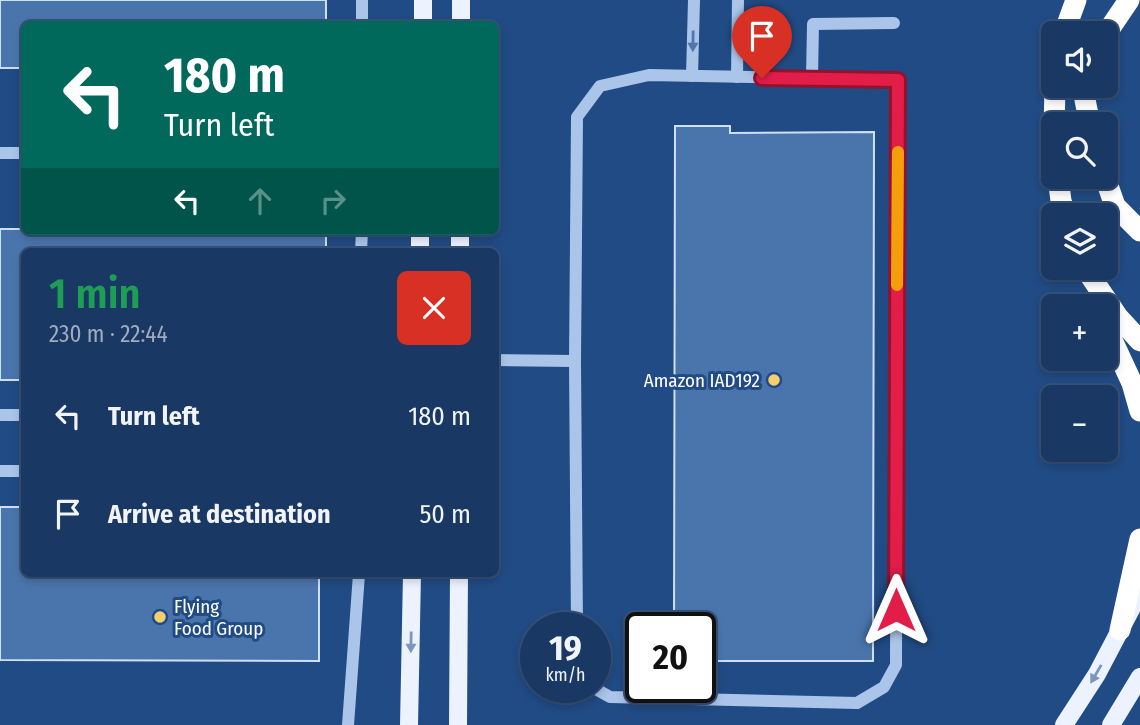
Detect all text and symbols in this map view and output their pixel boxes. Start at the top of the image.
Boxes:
pin [732,6,792,78]
icon: arrive [743,17,781,55]
map controls [1041,21,1118,462]
button: sound [1041,21,1118,98]
one-way arrow [687,30,699,52]
text: 180 m [164,46,285,105]
icon: left [49,49,140,140]
text: Turn left [164,106,274,144]
button: search [1041,112,1118,189]
icon: left [168,182,206,220]
icon: ahead [241,182,279,220]
icon: right [314,182,352,220]
button: layers [1041,203,1118,280]
text: 1 min [49,269,140,319]
button: close [397,271,471,345]
button: + [1041,294,1118,371]
text: 230 m · 22:44 [49,320,168,348]
place label: Amazon IAD192 [644,369,760,392]
marker: Amazon IAD192 [766,372,782,388]
button: − [1041,385,1118,462]
icon: left [49,397,87,435]
text: Turn left [108,401,200,432]
text: 180 m [408,401,471,432]
icon: arrive [49,495,87,533]
text: Arrive at destination [108,499,331,530]
text: 50 m [419,499,471,530]
position arrow [859,573,933,647]
place label: Flying Food Group [174,595,263,640]
marker: Flying Food Group [152,609,168,625]
speed limit sign: 20 [625,612,716,703]
text: 19 [549,627,582,669]
one-way arrow [405,631,416,653]
text: km/h [545,664,586,686]
one-way arrow [1090,664,1103,683]

